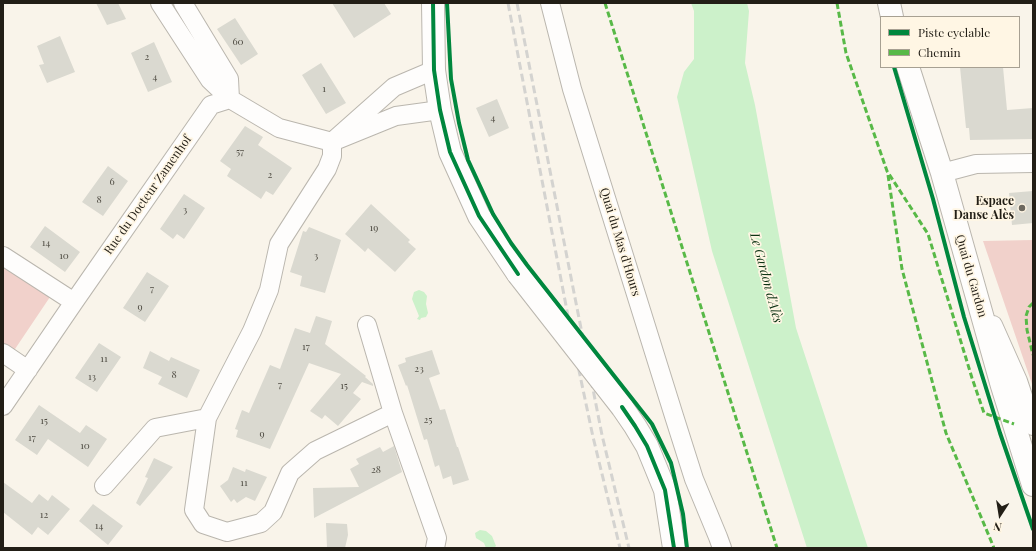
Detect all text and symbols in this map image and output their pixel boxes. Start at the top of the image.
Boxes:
legend [880,16,1020,68]
text: Piste cyclable [918,24,990,40]
house number: 60 [232,36,244,48]
text: Chemin [918,44,961,60]
house number: 2 [145,51,149,63]
house number: 4 [153,71,157,83]
house number: 1 [322,83,326,95]
house number: 4 [491,112,495,124]
street label: Rue du Docteur Zamenhof [101,133,195,257]
house number: 57 [236,146,244,158]
house number: 2 [268,169,272,181]
house number: 6 [109,176,115,188]
street label: Quai du Mas d'Hours [597,186,643,298]
house number: 8 [96,194,102,206]
place label: Espace Danse Alès [954,194,1014,222]
marker: Espace Danse Alès [1017,203,1027,213]
house number: 3 [183,204,187,216]
house number: 19 [370,222,378,234]
water label: Le Gardon d'Alès [746,231,786,325]
street label: Quai du Gardon [952,233,990,319]
house number: 14 [42,237,50,249]
house number: 10 [59,250,69,262]
house number: 3 [314,250,318,262]
house number: 7 [150,283,154,295]
house number: 9 [137,301,143,313]
house number: 17 [302,341,310,353]
house number: 11 [100,353,108,365]
house number: 23 [414,363,424,375]
house number: 8 [171,369,177,381]
house number: 13 [88,371,96,383]
house number: 7 [278,379,282,391]
house number: 15 [340,380,348,392]
house number: 25 [424,414,432,426]
house number: 15 [40,415,48,427]
house number: 9 [259,428,265,440]
house number: 17 [28,432,36,444]
house number: 10 [80,440,90,452]
house number: 28 [371,464,381,476]
house number: 11 [240,477,248,489]
north arrow [980,495,1020,535]
house number: 12 [40,509,48,521]
text: N [992,519,1003,535]
house number: 14 [95,520,103,532]

